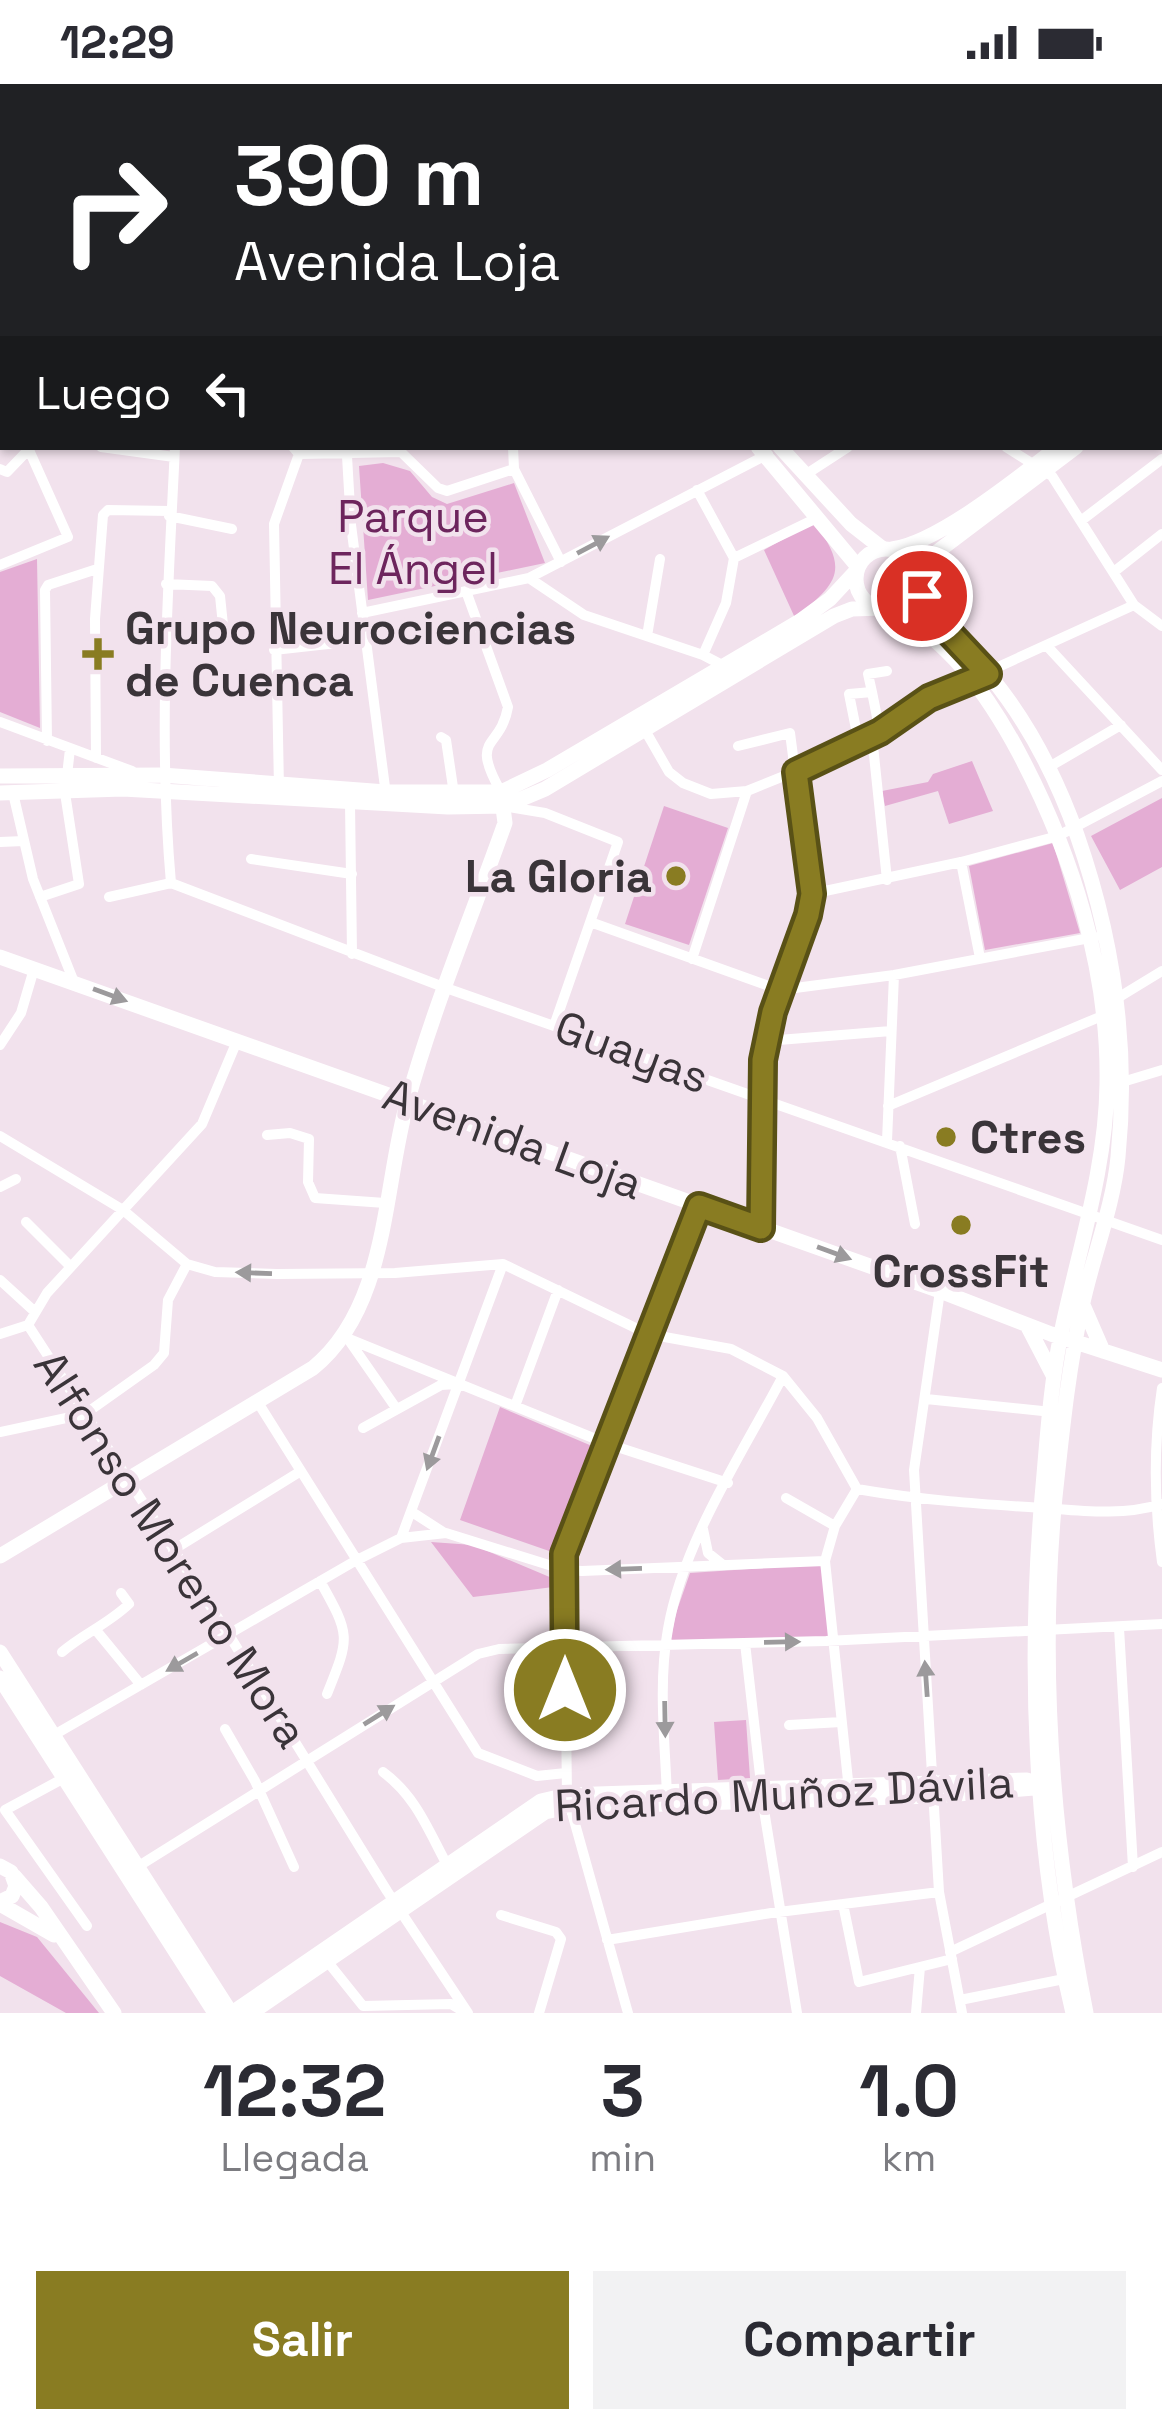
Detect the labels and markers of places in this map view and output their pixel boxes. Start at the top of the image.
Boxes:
pin [871,545,973,647]
place label: Grupo Neurociencias de Cuenca [125,600,576,709]
marker: Grupo Neurociencias de Cuenca [82,638,114,670]
place label: La Gloria [465,848,652,905]
marker: La Gloria [663,863,689,889]
place label: Ctres [970,1109,1086,1166]
marker: Ctres [933,1124,959,1150]
marker: CrossFit [948,1212,974,1238]
place label: CrossFit [872,1243,1050,1300]

